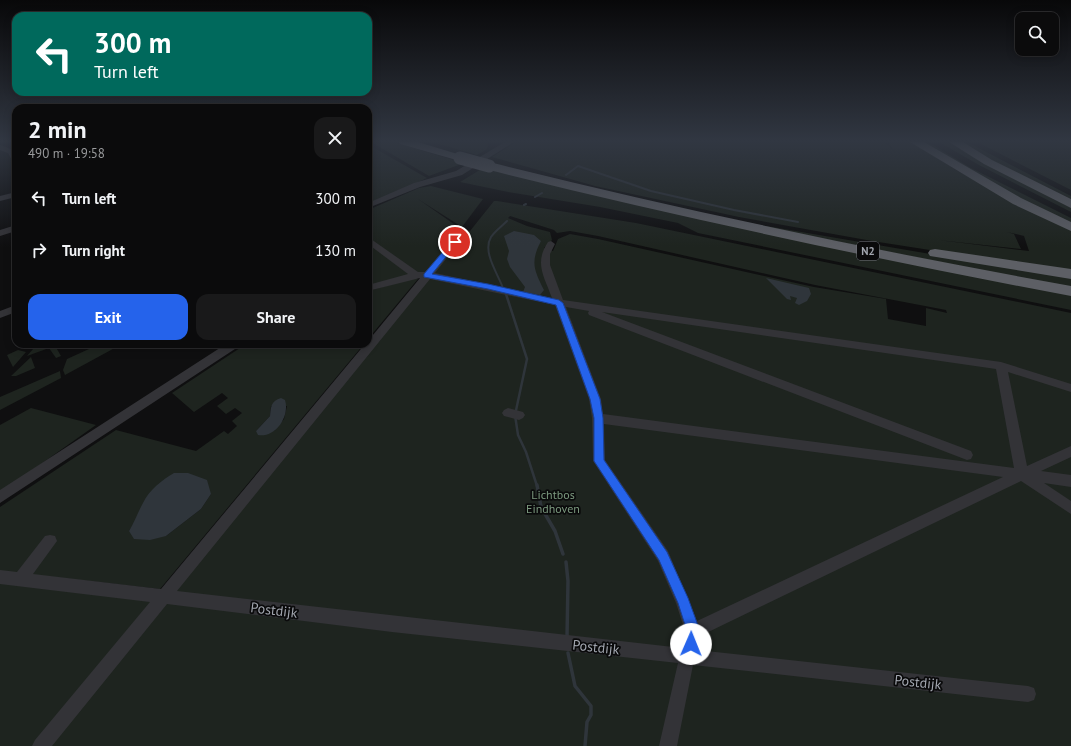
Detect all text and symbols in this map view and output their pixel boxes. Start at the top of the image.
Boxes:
map controls [1015,12,1059,56]
button: search [1015,12,1059,56]
text: 300 m [94,24,171,61]
icon: left [28,28,80,80]
text: Turn left [94,60,159,83]
text: 2 min [28,114,87,145]
button: close [314,117,356,159]
text: 490 m · 19:58 [28,145,105,162]
icon: left [28,187,50,209]
text: Turn left [62,189,116,208]
text: 300 m [315,189,356,208]
pin [438,225,472,259]
icon: arrive [444,231,466,253]
icon: right [28,239,50,261]
text: Turn right [62,241,125,260]
text: 130 m [315,241,356,260]
road number: N2 [857,242,879,260]
button: Exit [28,294,188,340]
button: Share [196,294,356,340]
park label: Lichtbos Eindhoven [526,487,580,516]
street label: Postdijk [249,598,299,622]
position arrow [670,623,712,665]
street label: Postdijk [572,636,621,658]
street label: Postdijk [894,671,943,693]

